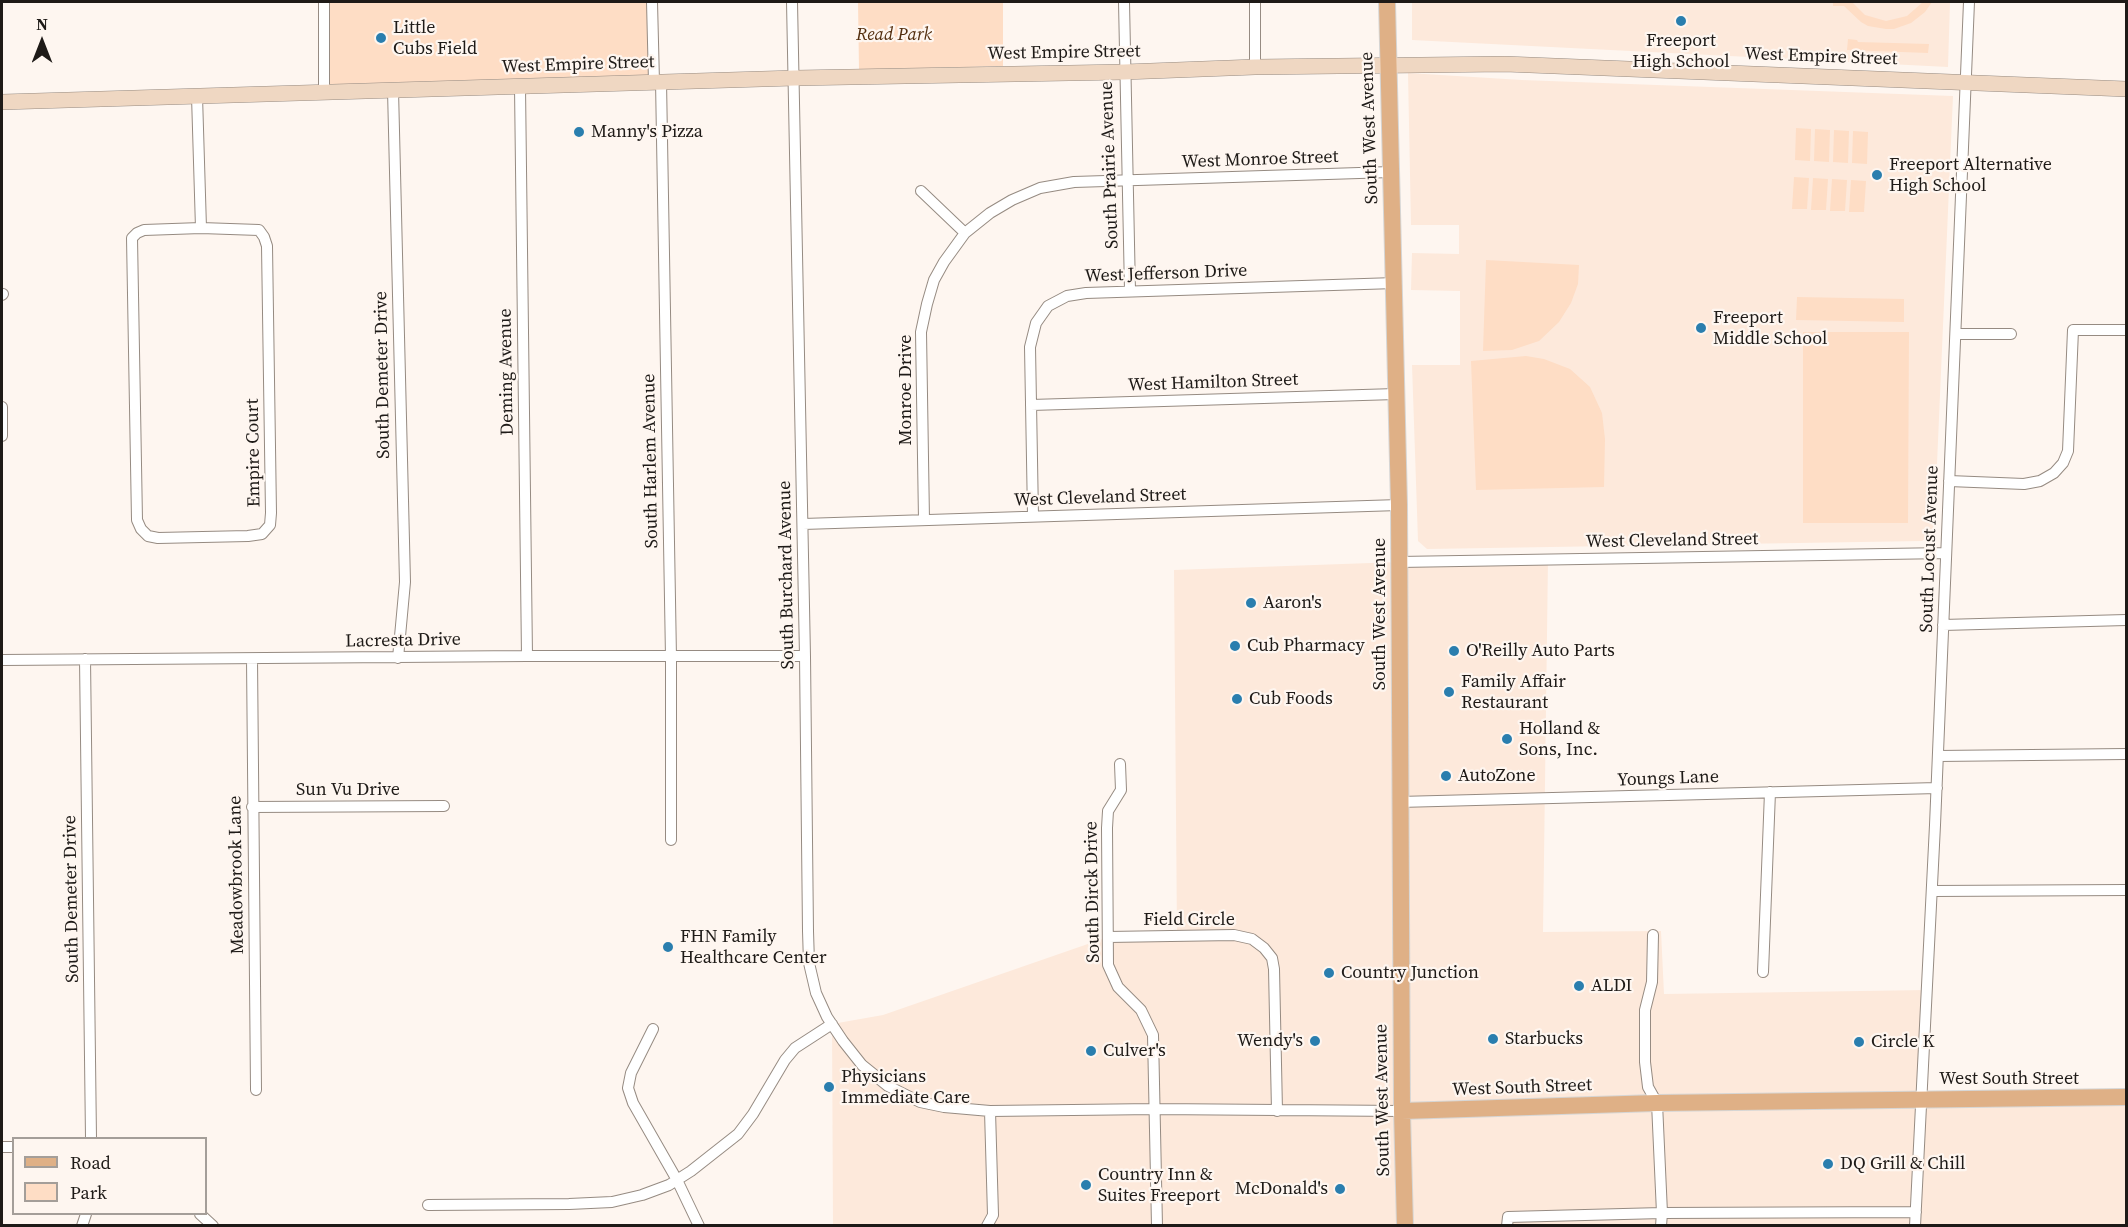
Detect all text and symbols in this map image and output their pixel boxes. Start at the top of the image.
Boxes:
north arrow [12,12,72,72]
text: N [36,13,48,35]
marker: Freeport High School [1674,14,1688,28]
place label: Little Cubs Field [393,17,477,60]
park label: Read Park [856,24,932,46]
place label: Freeport High School [1632,30,1730,72]
marker: Little Cubs Field [374,31,388,45]
street label: West Empire Street [987,41,1141,65]
street label: West Empire Street [1744,44,1898,70]
street label: South West Avenue [1357,51,1383,205]
street label: West Empire Street [501,52,655,78]
street label: South Prairie Avenue [1096,81,1124,249]
place label: Manny's Pizza [591,121,703,143]
marker: Manny's Pizza [572,125,586,139]
street label: West Monroe Street [1181,146,1339,174]
place label: Freeport Alternative High School [1889,154,2052,196]
marker: Freeport Alternative High School [1870,168,1884,182]
street label: West Jefferson Drive [1084,260,1248,288]
street label: South Demeter Drive [371,291,395,459]
place label: Freeport Middle School [1713,307,1827,350]
street label: Deming Avenue [495,308,519,436]
marker: Freeport Middle School [1694,321,1708,335]
street label: Monroe Drive [895,335,917,445]
street label: West Hamilton Street [1128,369,1298,397]
street label: South Harlem Avenue [639,374,663,548]
street label: Empire Court [242,398,266,508]
street label: South Locust Avenue [1916,465,1944,633]
street label: South Burchard Avenue [775,481,799,669]
street label: West Cleveland Street [1013,484,1187,512]
street label: West Cleveland Street [1586,529,1758,553]
street label: South West Avenue [1369,538,1391,690]
place label: Aaron's [1263,592,1322,614]
marker: Aaron's [1244,596,1258,610]
street label: Lacresta Drive [345,629,461,653]
place label: Cub Pharmacy [1247,635,1365,657]
marker: Cub Pharmacy [1228,639,1242,653]
place label: O'Reilly Auto Parts [1466,640,1615,662]
marker: O'Reilly Auto Parts [1447,644,1461,658]
place label: Family Affair Restaurant [1461,671,1566,714]
marker: Family Affair Restaurant [1442,685,1456,699]
place label: Cub Foods [1249,688,1333,710]
marker: Cub Foods [1230,692,1244,706]
place label: Holland & Sons, Inc. [1519,718,1600,760]
marker: Holland & Sons, Inc. [1500,732,1514,746]
place label: AutoZone [1458,765,1536,787]
street label: Youngs Lane [1617,766,1719,792]
marker: AutoZone [1439,769,1453,783]
street label: Sun Vu Drive [296,779,400,801]
street label: Meadowbrook Lane [225,795,249,955]
street label: South Demeter Drive [60,815,84,983]
street label: South Dirck Drive [1081,821,1105,963]
street label: Field Circle [1143,909,1235,931]
place label: FHN Family Healthcare Center [680,926,827,968]
marker: FHN Family Healthcare Center [661,940,675,954]
place label: Country Junction [1341,962,1479,984]
marker: Country Junction [1322,966,1336,980]
place label: ALDI [1591,975,1632,997]
marker: ALDI [1572,979,1586,993]
street label: South West Avenue [1371,1024,1395,1176]
place label: Starbucks [1505,1028,1583,1050]
place label: Wendy's [1237,1030,1303,1052]
place label: Circle K [1871,1031,1934,1053]
marker: Starbucks [1486,1032,1500,1046]
marker: Wendy's [1308,1034,1322,1048]
marker: Circle K [1852,1035,1866,1049]
place label: Culver's [1103,1040,1166,1062]
marker: Culver's [1084,1044,1098,1058]
place label: Physicians Immediate Care [841,1066,970,1108]
street label: West South Street [1939,1068,2079,1090]
street label: West South Street [1452,1075,1592,1101]
marker: Physicians Immediate Care [822,1080,836,1094]
legend [12,1137,207,1215]
text: Road [70,1150,111,1175]
place label: DQ Grill & Chill [1840,1153,1965,1175]
marker: DQ Grill & Chill [1821,1157,1835,1171]
place label: Country Inn & Suites Freeport [1098,1164,1220,1206]
marker: Country Inn & Suites Freeport [1079,1178,1093,1192]
place label: McDonald's [1235,1178,1328,1200]
text: Park [70,1180,107,1205]
marker: McDonald's [1333,1182,1347,1196]

